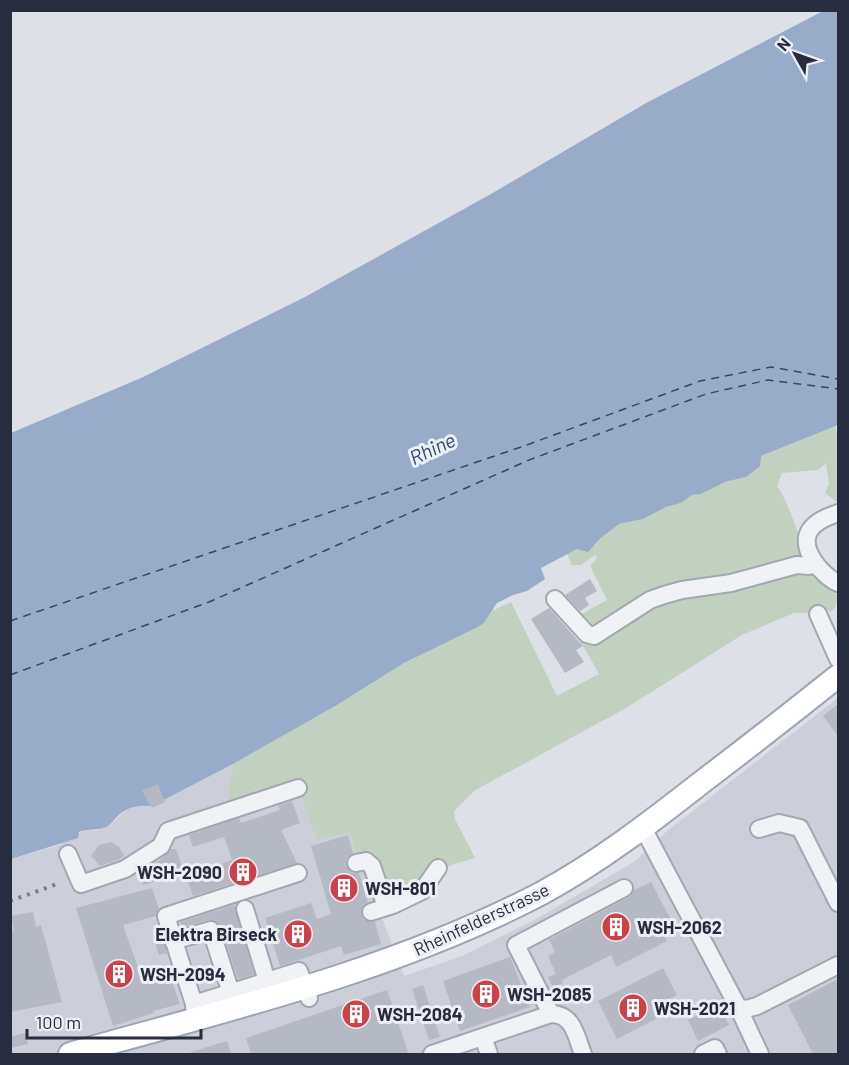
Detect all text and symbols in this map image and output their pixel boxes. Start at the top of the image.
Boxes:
north arrow [765,24,825,84]
text: N [772,34,794,54]
water label: Rhine [405,427,459,469]
building icon: WSH-2090 [227,856,259,888]
place label: WSH-2090 [137,861,222,883]
building icon: WSH-801 [328,872,360,904]
place label: WSH-801 [365,877,436,899]
street label: Rheinfelderstrasse [410,878,552,960]
building icon: WSH-2062 [600,911,632,943]
place label: WSH-2062 [637,916,722,938]
building icon: Elektra Birseck [282,918,314,950]
place label: Elektra Birseck [155,923,277,945]
building icon: WSH-2094 [103,958,135,990]
place label: WSH-2094 [140,963,226,985]
building icon: WSH-2085 [470,978,502,1010]
place label: WSH-2085 [507,983,592,1005]
building icon: WSH-2021 [617,992,649,1024]
place label: WSH-2021 [654,997,735,1019]
building icon: WSH-2084 [340,998,372,1030]
scale bar [27,1002,201,1040]
place label: WSH-2084 [377,1003,463,1025]
text: 100 m [36,1011,81,1033]

